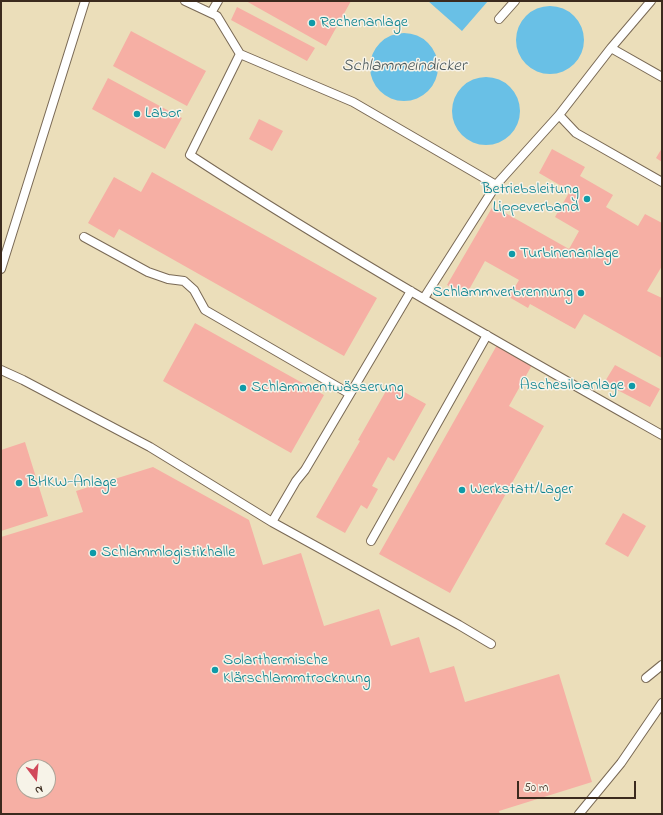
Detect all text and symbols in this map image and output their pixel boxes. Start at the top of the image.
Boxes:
place label: Rechenanlage [320,13,408,33]
marker: Rechenanlage [307,18,317,28]
water label: Schlammeindicker [342,57,466,77]
place label: Labor [145,104,181,124]
marker: Labor [132,109,142,119]
place label: Betriebsleitung Lippeverband [482,180,579,218]
marker: Betriebsleitung Lippeverband [582,194,592,204]
place label: Turbinenanlage [520,244,619,264]
marker: Turbinenanlage [507,249,517,259]
place label: Schlammverbrennung [433,283,573,303]
marker: Schlammverbrennung [576,288,586,298]
place label: Aschesiloanlage [520,376,624,396]
place label: Schlammentwässerung [251,378,404,398]
marker: Aschesiloanlage [627,381,637,391]
marker: Schlammentwässerung [238,383,248,393]
place label: BHKW-Anlage [27,473,117,493]
marker: BHKW-Anlage [14,478,24,488]
place label: Werkstatt/Lager [470,480,573,500]
marker: Werkstatt/Lager [457,485,467,495]
place label: Schlammlogistikhalle [101,543,235,563]
marker: Schlammlogistikhalle [88,548,98,558]
place label: Solarthermische Klärschlammtrocknung [223,651,370,689]
marker: Solarthermische Klärschlammtrocknung [210,665,220,675]
north arrow [16,759,56,799]
scale bar [519,773,638,799]
text: 50 m [524,779,548,797]
text: N [33,781,45,798]

